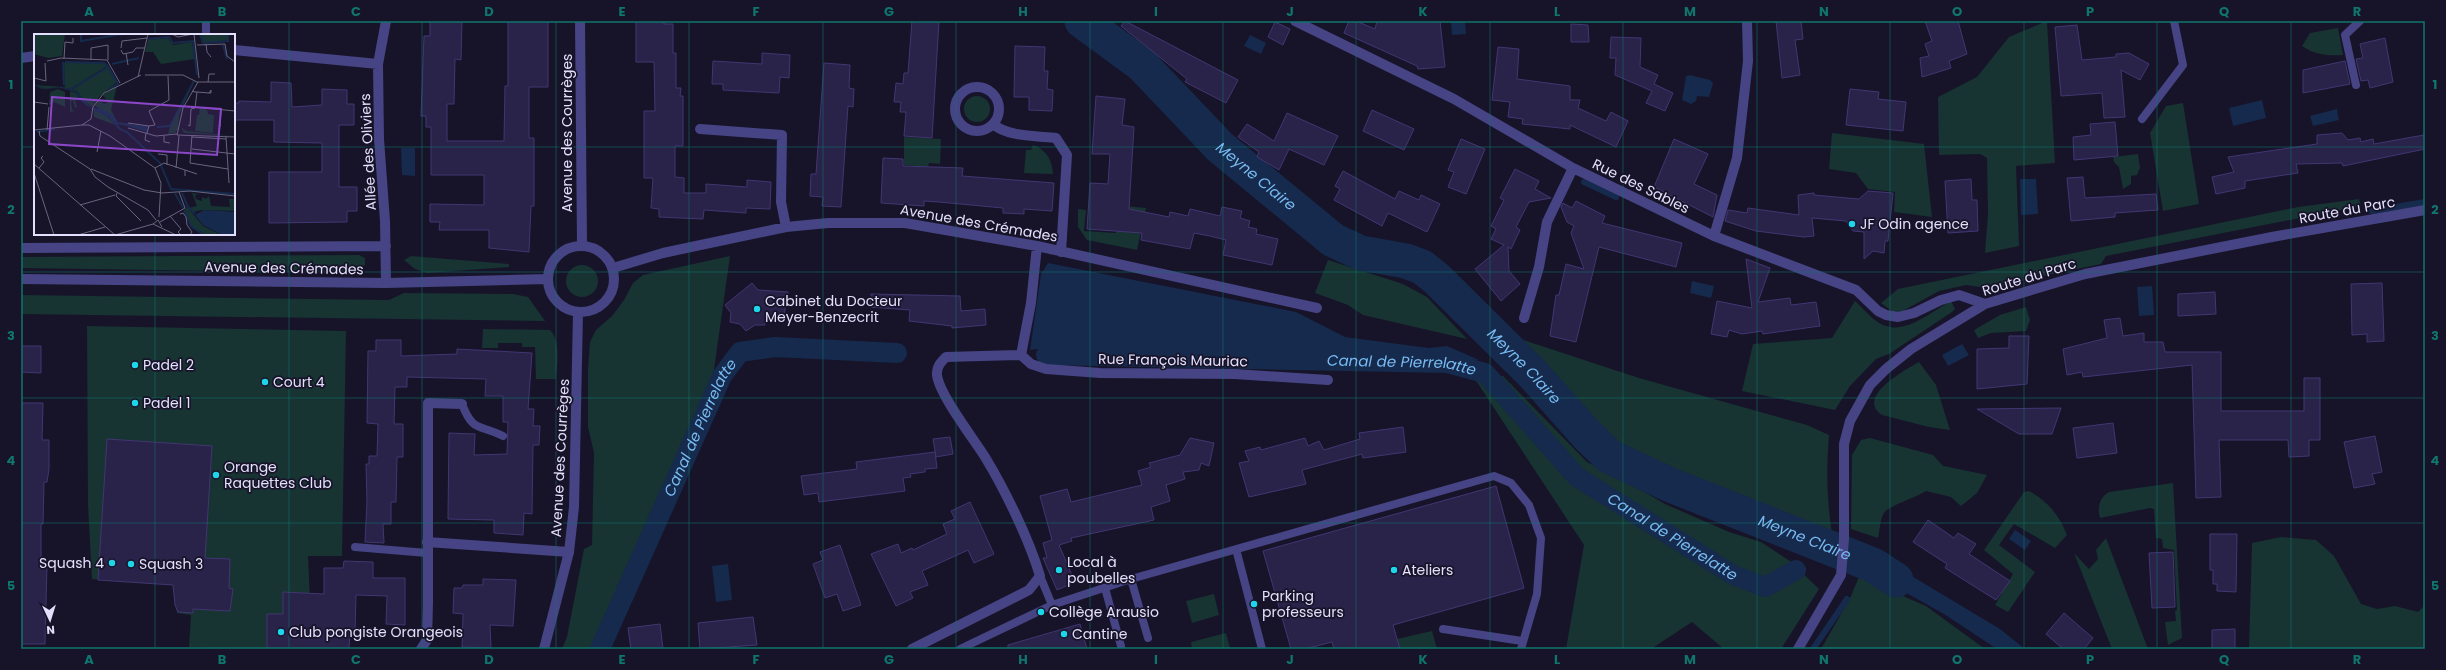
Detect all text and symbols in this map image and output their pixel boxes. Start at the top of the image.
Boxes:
text: A [84,2,94,21]
text: B [218,2,227,21]
text: C [351,2,361,21]
text: D [484,2,494,21]
text: E [618,2,626,21]
text: F [752,2,760,21]
text: G [884,2,894,21]
text: H [1018,2,1028,21]
text: I [1154,2,1158,21]
text: J [1286,2,1294,21]
text: K [1418,2,1428,21]
text: L [1554,2,1560,21]
text: M [1684,2,1696,21]
text: N [1819,2,1829,21]
text: O [1952,2,1962,21]
text: P [2086,2,2094,21]
text: Q [2219,2,2229,21]
text: R [2353,2,2361,21]
inset map [34,34,235,235]
street label: Avenue des Courrèges [557,54,577,212]
text: 1 [9,75,13,94]
text: 1 [2433,75,2437,94]
street label: Allée des Oliviers [355,93,381,211]
water label: Meyne Claire [1212,137,1301,215]
street label: Rue des Sables [1589,154,1693,218]
street label: Route du Parc [2297,192,2397,228]
street label: Avenue des Crémades [899,199,1059,247]
text: 2 [7,200,15,219]
text: 2 [2431,200,2439,219]
place label: JF Odin agence [1860,214,1969,234]
marker: JF Odin agence [1847,219,1857,229]
street label: Route du Parc [1980,253,2078,301]
street label: Avenue des Crémades [204,257,364,279]
place label: Cabinet du Docteur Meyer-Benzecrit [765,291,902,327]
marker: Cabinet du Docteur Meyer-Benzecrit [752,304,762,314]
water label: Meyne Claire [1483,323,1566,409]
text: 3 [7,326,15,345]
text: 3 [2431,326,2439,345]
street label: Rue François Mauriac [1098,349,1248,371]
water label: Canal de Pierrelatte [1327,350,1479,380]
water label: Canal de Pierrelatte [659,354,741,500]
place label: Padel 2 [143,355,194,375]
marker: Padel 2 [130,360,140,370]
place label: Court 4 [273,372,325,392]
marker: Court 4 [260,377,270,387]
street label: Avenue des Courrèges [546,378,574,538]
place label: Padel 1 [143,393,190,413]
marker: Padel 1 [130,398,140,408]
text: 4 [7,451,16,470]
text: 4 [2431,451,2440,470]
place label: Orange Raquettes Club [224,457,332,493]
marker: Orange Raquettes Club [211,470,221,480]
water label: Canal de Pierrelatte [1604,488,1742,585]
water label: Meyne Claire [1755,510,1854,565]
place label: Local à poubelles [1067,552,1135,588]
place label: Squash 4 [39,553,104,573]
place label: Squash 3 [139,554,203,574]
marker: Squash 4 [107,558,117,568]
marker: Squash 3 [126,559,136,569]
place label: Ateliers [1402,560,1453,580]
marker: Local à poubelles [1054,565,1064,575]
marker: Ateliers [1389,565,1399,575]
text: 5 [7,576,15,595]
text: 5 [2431,576,2439,595]
place label: Parking professeurs [1262,586,1344,622]
marker: Parking professeurs [1249,599,1259,609]
north arrow [30,600,70,640]
place label: Collège Arausio [1049,602,1159,622]
marker: Collège Arausio [1036,607,1046,617]
text: N [46,622,55,638]
place label: Club pongiste Orangeois [289,622,463,642]
place label: Cantine [1072,624,1128,644]
marker: Club pongiste Orangeois [276,627,286,637]
marker: Cantine [1059,629,1069,639]
text: A [84,650,94,669]
text: B [218,650,227,669]
text: C [351,650,361,669]
text: D [484,650,494,669]
text: E [618,650,626,669]
text: F [752,650,760,669]
text: G [884,650,894,669]
text: H [1018,650,1028,669]
text: I [1154,650,1158,669]
text: J [1286,650,1294,669]
text: K [1418,650,1428,669]
text: L [1554,650,1560,669]
text: M [1684,650,1696,669]
text: N [1819,650,1829,669]
text: O [1952,650,1962,669]
text: P [2086,650,2094,669]
text: Q [2219,650,2229,669]
text: R [2353,650,2361,669]

